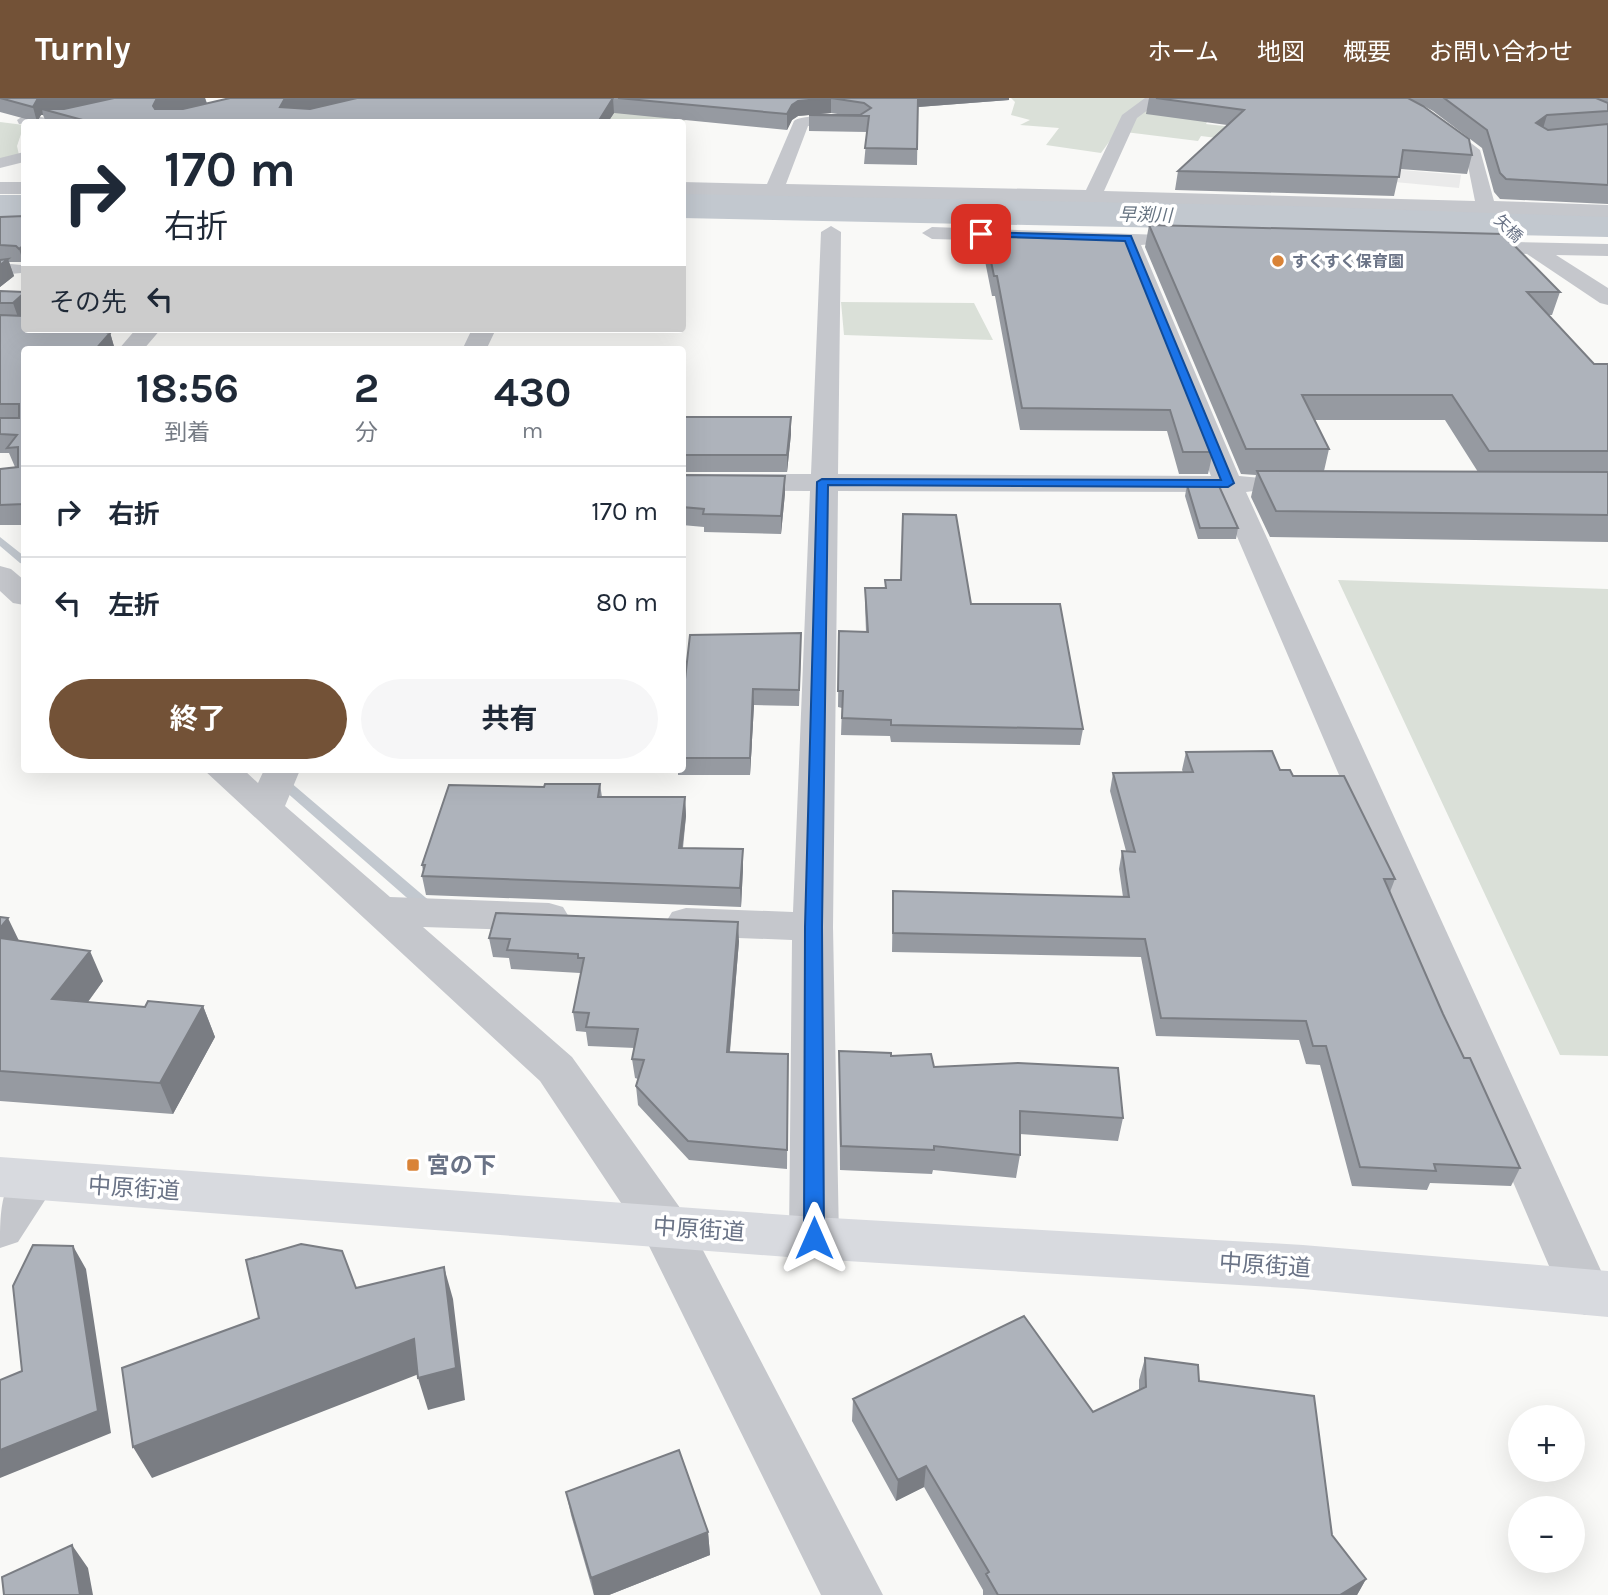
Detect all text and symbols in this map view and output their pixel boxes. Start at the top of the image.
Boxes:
text: Turnly [35,30,131,68]
text: ホーム [1148,38,1219,66]
text: 地図 [1257,38,1305,66]
text: 概要 [1343,38,1391,66]
text: お問い合わせ [1429,38,1573,66]
text: 170 m [164,141,296,198]
icon: right [49,147,140,238]
pin [951,204,1011,264]
water label: 早渕川 [1118,204,1174,227]
text: 右折 [164,208,228,245]
street label: 矢橋 [1491,210,1527,246]
icon: arrive [962,215,1000,253]
place label: すくすく保育園 [1292,252,1404,271]
marker: すくすく保育園 [1270,253,1286,269]
icon: left [141,280,179,318]
text: その先 [49,287,127,318]
text: 18:56 [136,363,239,413]
text: 2 [354,363,379,413]
text: 430 [494,367,571,417]
text: m [522,417,543,444]
text: 到着 [164,419,210,446]
text: 分 [355,419,378,446]
icon: right [49,493,87,531]
text: 170 m [591,496,658,527]
text: 右折 [108,499,160,530]
icon: left [49,584,87,622]
text: 80 m [596,587,658,618]
text: 左折 [108,590,160,621]
button: 終了 [49,679,347,759]
button: 共有 [361,679,658,759]
place label: 宮の下 [427,1152,496,1179]
marker: 宮の下 [405,1157,421,1173]
street label: 中原街道 [87,1172,181,1205]
position arrow [777,1201,851,1275]
street label: 中原街道 [652,1213,746,1246]
street label: 中原街道 [1218,1249,1312,1282]
map controls [1508,1405,1585,1573]
button: + [1508,1405,1585,1482]
button: − [1508,1496,1585,1573]

